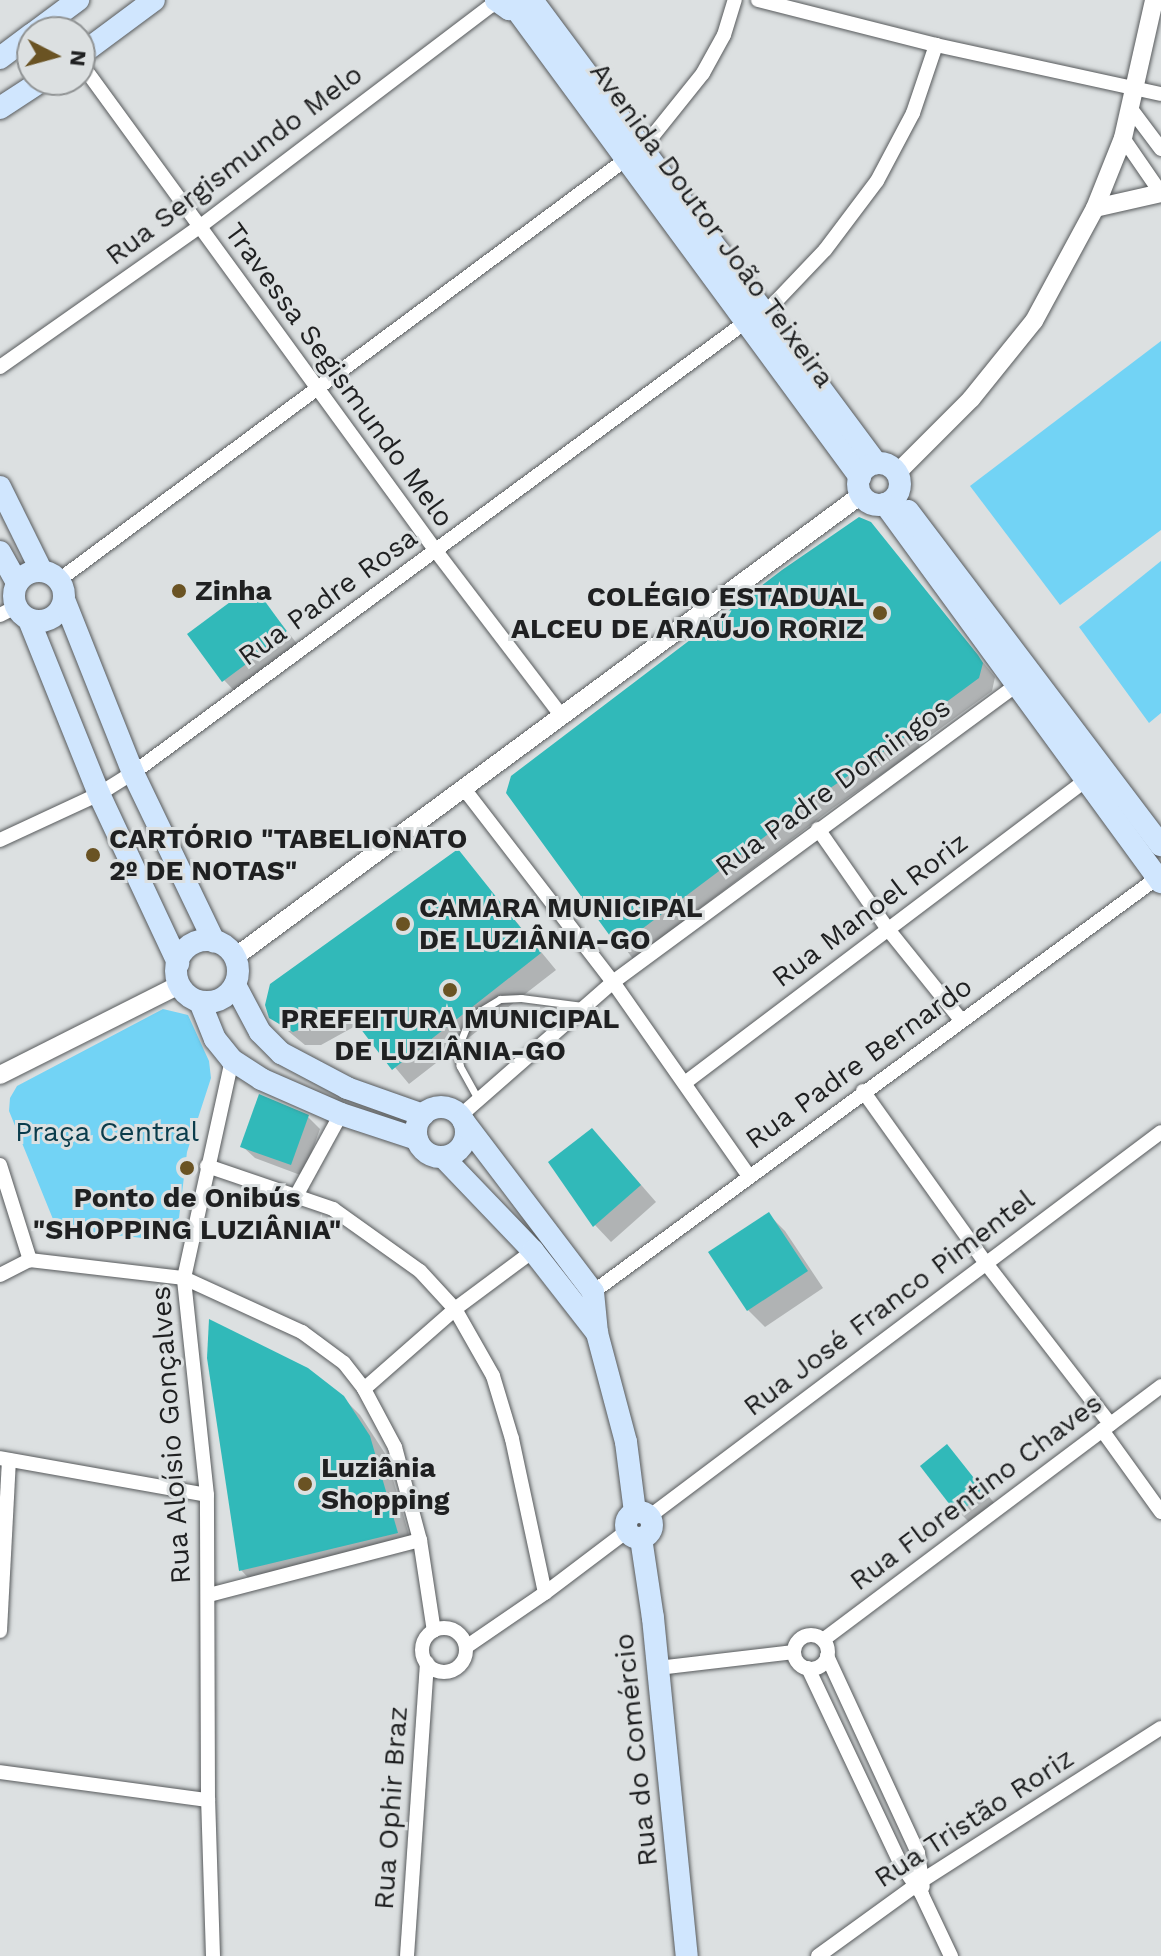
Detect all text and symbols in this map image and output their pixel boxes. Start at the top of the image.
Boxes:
north arrow [16,16,96,96]
text: N [65,49,92,68]
street label: Avenida Doutor João Teixeira [582,55,842,395]
street label: Rua Sergismundo Melo [99,57,369,273]
street label: Travessa Segismundo Melo [217,216,461,534]
street label: Rua Padre Rosa [232,521,424,673]
place label: Zinha [195,574,272,608]
place label: COLÉGIO ESTADUAL ALCEU DE ARAÚJO RORIZ [510,580,864,646]
marker: Zinha [170,582,188,600]
marker: COLÉGIO ESTADUAL ALCEU DE ARAÚJO RORIZ [871,604,889,622]
street label: Rua Padre Domingos [709,690,957,884]
place label: CARTÓRIO "TABELIONATO 2º DE NOTAS" [109,822,467,888]
street label: Rua Manoel Roriz [765,825,975,995]
marker: CARTÓRIO "TABELIONATO 2º DE NOTAS" [84,846,102,864]
place label: CAMARA MUNICIPAL DE LUZIÂNIA-GO [419,891,703,957]
marker: CAMARA MUNICIPAL DE LUZIÂNIA-GO [394,915,412,933]
street label: Rua Padre Bernardo [739,969,979,1157]
marker: PREFEITURA MUNICIPAL DE LUZIÂNIA-GO [441,981,459,999]
place label: PREFEITURA MUNICIPAL DE LUZIÂNIA-GO [280,1002,620,1068]
park label: Praça Central [15,1115,199,1149]
marker: Ponto de Onibús "SHOPPING LUZIÂNIA" [178,1159,196,1177]
place label: Ponto de Onibús "SHOPPING LUZIÂNIA" [33,1181,341,1247]
street label: Rua José Franco Pimentel [736,1182,1042,1424]
street label: Rua Aloísio Gonçalves [144,1284,198,1586]
street label: Rua Florentino Chaves [843,1386,1109,1598]
place label: Luziânia Shopping [321,1451,449,1517]
marker: Luziânia Shopping [296,1475,314,1493]
street label: Rua do Comércio [607,1632,665,1868]
street label: Rua Ophir Braz [367,1704,415,1912]
street label: Rua Tristão Roriz [867,1741,1081,1895]

